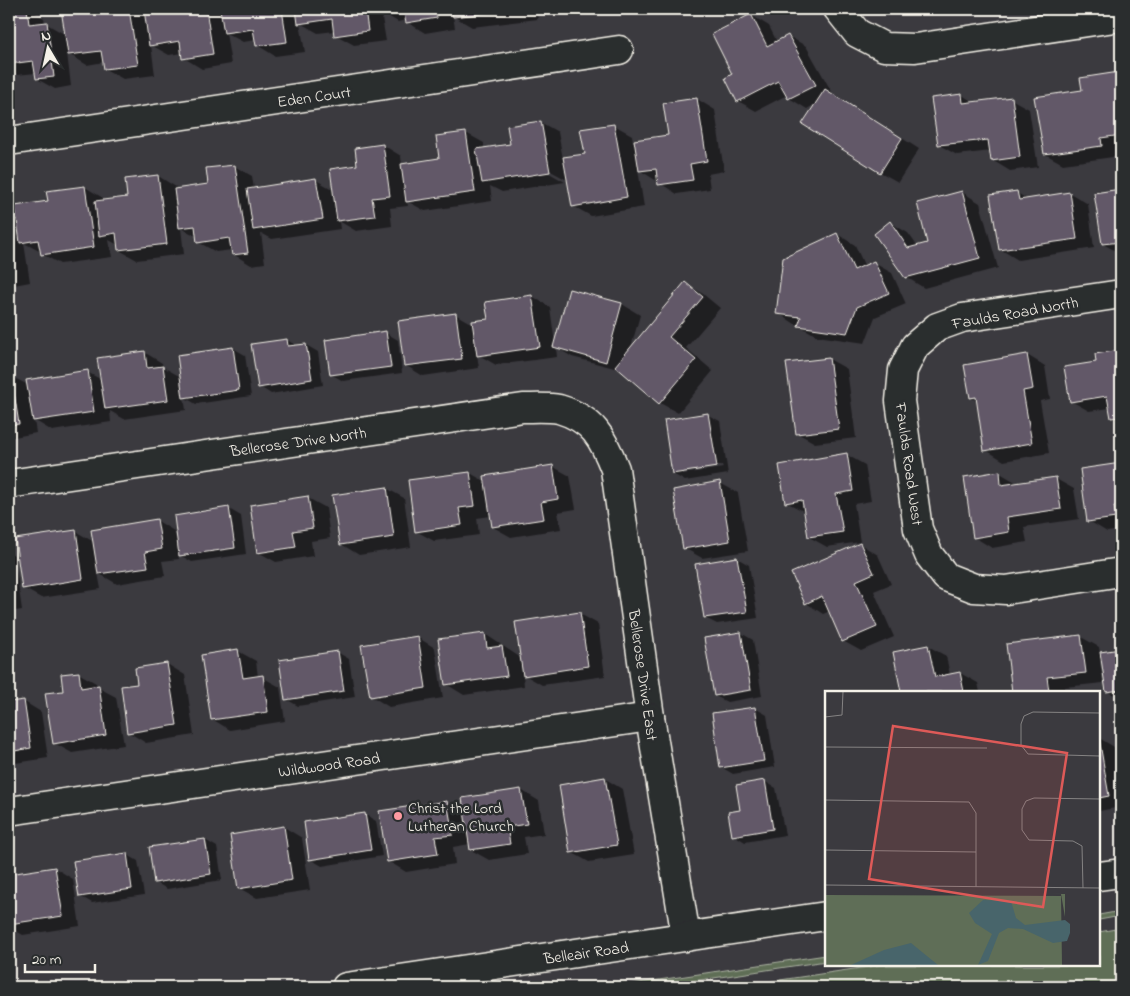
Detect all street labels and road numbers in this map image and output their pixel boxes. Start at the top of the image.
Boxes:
street label: Eden Court [276,81,353,115]
street label: Faulds Road North [949,291,1080,337]
street label: Faulds Road West [887,400,929,528]
street label: Bellerose Drive North [228,422,368,465]
street label: Bellerose Drive East [621,607,663,743]
street label: Wildwood Road [277,747,382,785]
street label: Belleair Road [541,936,630,972]

